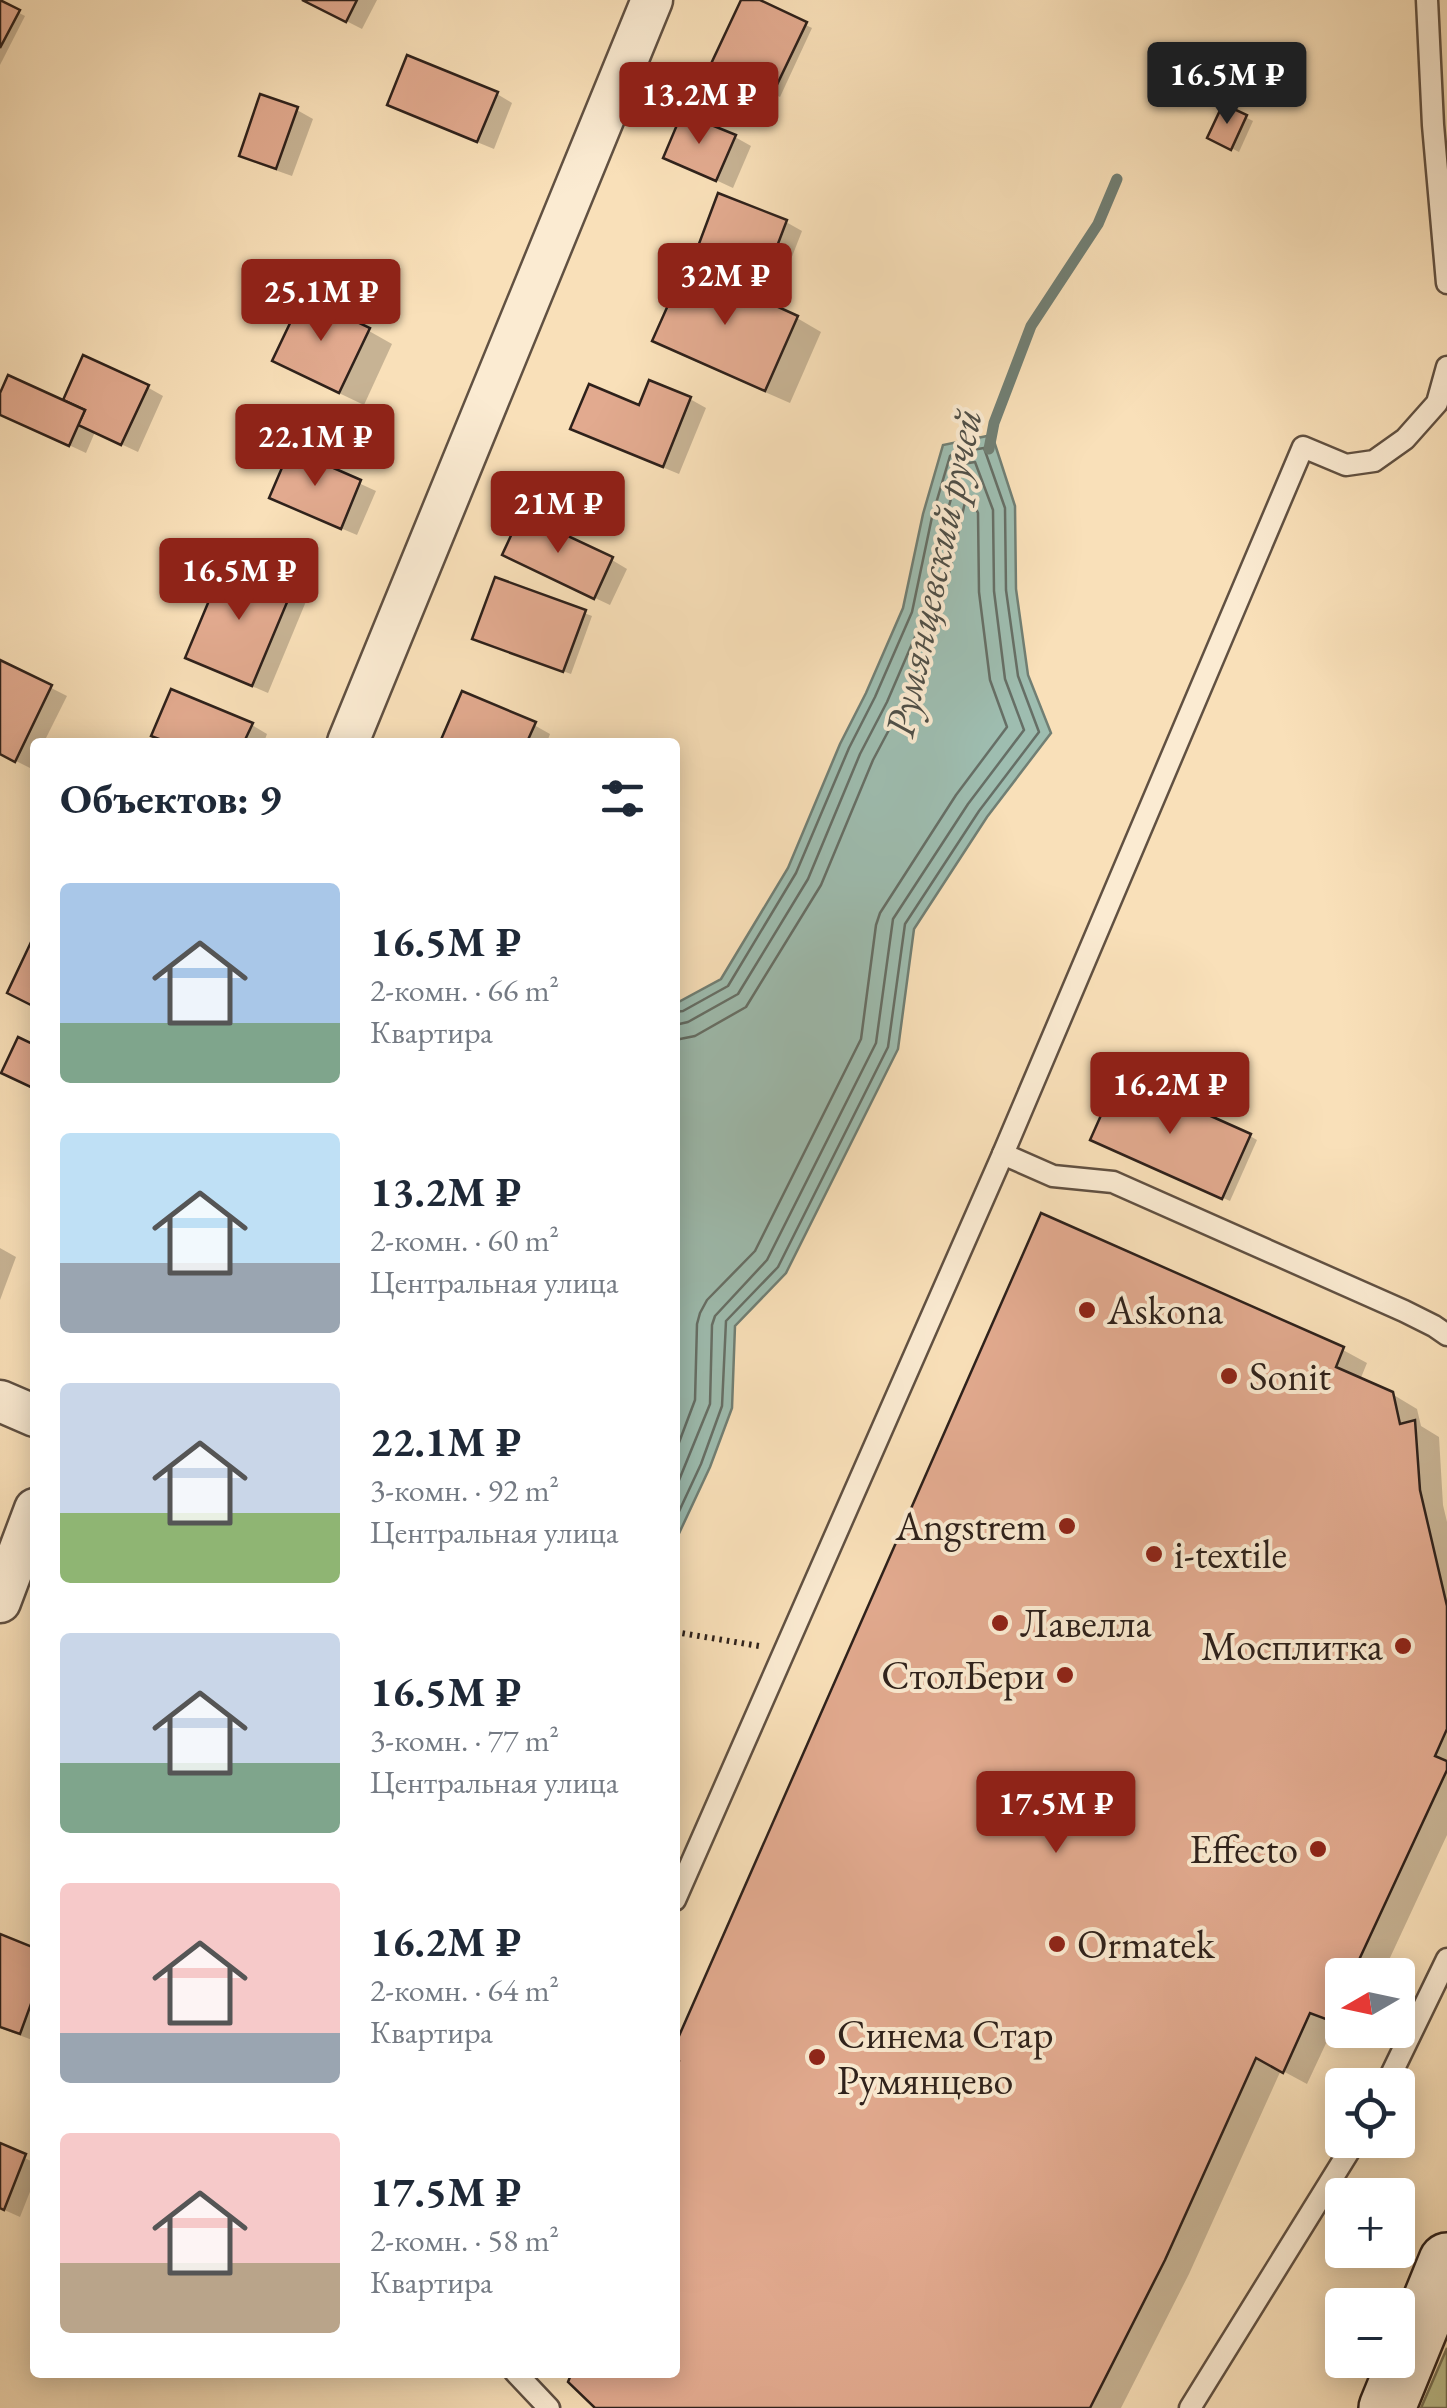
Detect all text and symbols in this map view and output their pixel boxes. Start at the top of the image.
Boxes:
pin: 16.5M ₽ [1135,42,1319,127]
text: 16.5M ₽ [1169,53,1285,95]
pin: 13.2M ₽ [607,62,791,147]
text: 13.2M ₽ [641,73,757,115]
pin: 32M ₽ [655,243,795,328]
text: 32M ₽ [680,254,770,296]
pin: 25.1M ₽ [229,259,413,344]
text: 25.1M ₽ [263,270,379,312]
pin: 22.1M ₽ [223,404,407,489]
water label: Румянцевский ручей [871,404,995,742]
text: 22.1M ₽ [257,415,373,457]
pin: 21M ₽ [488,471,628,556]
text: 21M ₽ [513,482,603,524]
pin: 16.5M ₽ [147,538,331,623]
text: 16.5M ₽ [181,549,297,591]
text: Объектов: 9 [60,771,281,826]
icon: filters [595,771,650,826]
text: 16.5M ₽ [370,914,521,969]
icon: home [140,923,260,1043]
text: 2-комн. · 66 m² [370,969,559,1011]
text: Квартира [370,1011,493,1053]
pin: 16.2M ₽ [1078,1052,1262,1137]
text: 16.2M ₽ [1112,1063,1228,1105]
text: 13.2M ₽ [370,1164,521,1219]
icon: home [140,1173,260,1293]
text: 2-комн. · 60 m² [370,1219,559,1261]
text: Центральная улица [370,1261,619,1303]
place label: Askona [1106,1284,1223,1336]
marker: Askona [1076,1299,1098,1321]
place label: Sonit [1249,1350,1331,1402]
marker: Sonit [1218,1365,1240,1387]
text: 22.1M ₽ [370,1414,521,1469]
icon: home [140,1423,260,1543]
text: 3-комн. · 92 m² [370,1469,559,1511]
place label: Angstrem [894,1500,1047,1552]
text: Центральная улица [370,1511,619,1553]
marker: Angstrem [1056,1515,1078,1537]
place label: i-textile [1174,1528,1287,1580]
marker: i-textile [1143,1543,1165,1565]
place label: Лавелла [1020,1597,1151,1649]
marker: Лавелла [989,1612,1011,1634]
place label: Мосплитка [1201,1620,1383,1672]
marker: Мосплитка [1392,1635,1414,1657]
place label: СтолБери [881,1649,1045,1701]
text: 16.5M ₽ [370,1664,521,1719]
marker: СтолБери [1054,1664,1076,1686]
icon: home [140,1673,260,1793]
text: 3-комн. · 77 m² [370,1719,559,1761]
text: Центральная улица [370,1761,619,1803]
pin: 17.5M ₽ [964,1771,1148,1856]
text: 17.5M ₽ [998,1782,1114,1824]
place label: Effecto [1190,1823,1298,1875]
marker: Effecto [1307,1838,1329,1860]
text: 16.2M ₽ [370,1914,521,1969]
place label: Ormatek [1077,1918,1216,1970]
icon: home [140,1923,260,2043]
marker: Ormatek [1046,1933,1068,1955]
north arrow [1325,1958,1415,2048]
map controls [1325,1958,1415,2378]
text: 2-комн. · 64 m² [370,1969,559,2011]
place label: Синема Стар Румянцево [837,2008,1053,2106]
text: Квартира [370,2011,493,2053]
marker: Синема Стар Румянцево [806,2046,828,2068]
button: locate [1325,2068,1415,2158]
text: 17.5M ₽ [370,2164,521,2219]
icon: home [140,2173,260,2293]
button: + [1325,2178,1415,2268]
text: 2-комн. · 58 m² [370,2219,559,2261]
text: Квартира [370,2261,493,2303]
button: − [1325,2288,1415,2378]

